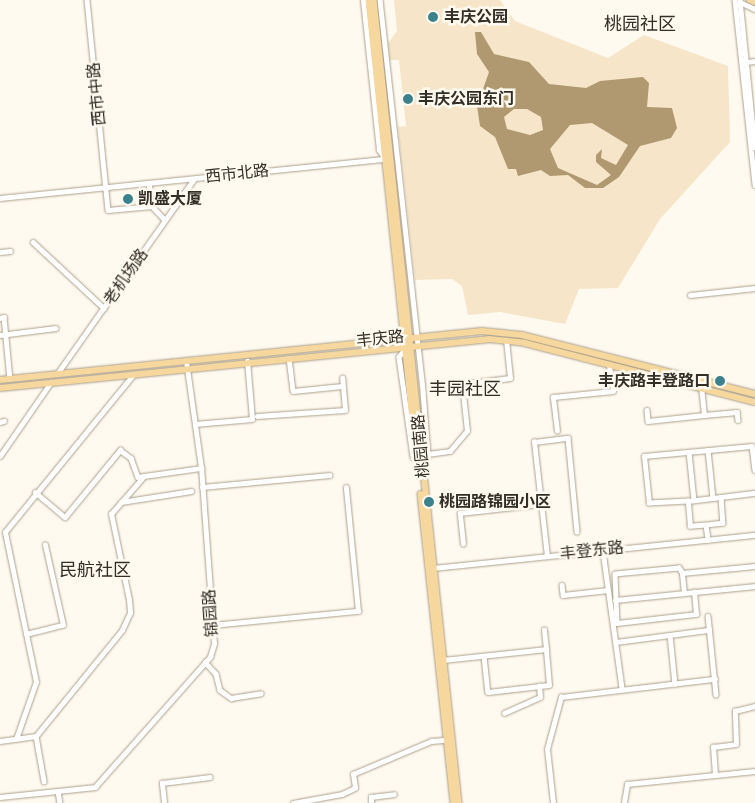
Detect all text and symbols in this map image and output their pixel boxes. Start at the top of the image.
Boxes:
place label: 丰庆公园 [444,7,508,27]
marker: 丰庆公园 [426,10,440,24]
district label: 桃园社区 [604,13,676,35]
street label: 西市中路 [84,61,110,127]
place label: 丰庆公园东门 [418,89,514,109]
marker: 丰庆公园东门 [402,93,414,105]
street label: 西市北路 [204,161,270,187]
place label: 凯盛大厦 [138,189,202,209]
marker: 凯盛大厦 [122,193,134,205]
street label: 老机场路 [100,245,152,309]
street label: 丰庆路 [355,327,405,351]
place label: 丰庆路丰登路口 [598,371,710,391]
marker: 丰庆路丰登路口 [714,375,726,387]
district label: 丰园社区 [429,378,501,400]
street label: 桃园南路 [409,413,433,479]
place label: 桃园路锦园小区 [439,492,551,512]
marker: 桃园路锦园小区 [423,496,435,508]
street label: 丰登东路 [559,538,625,564]
district label: 民航社区 [59,559,131,581]
street label: 锦园路 [200,588,222,638]

